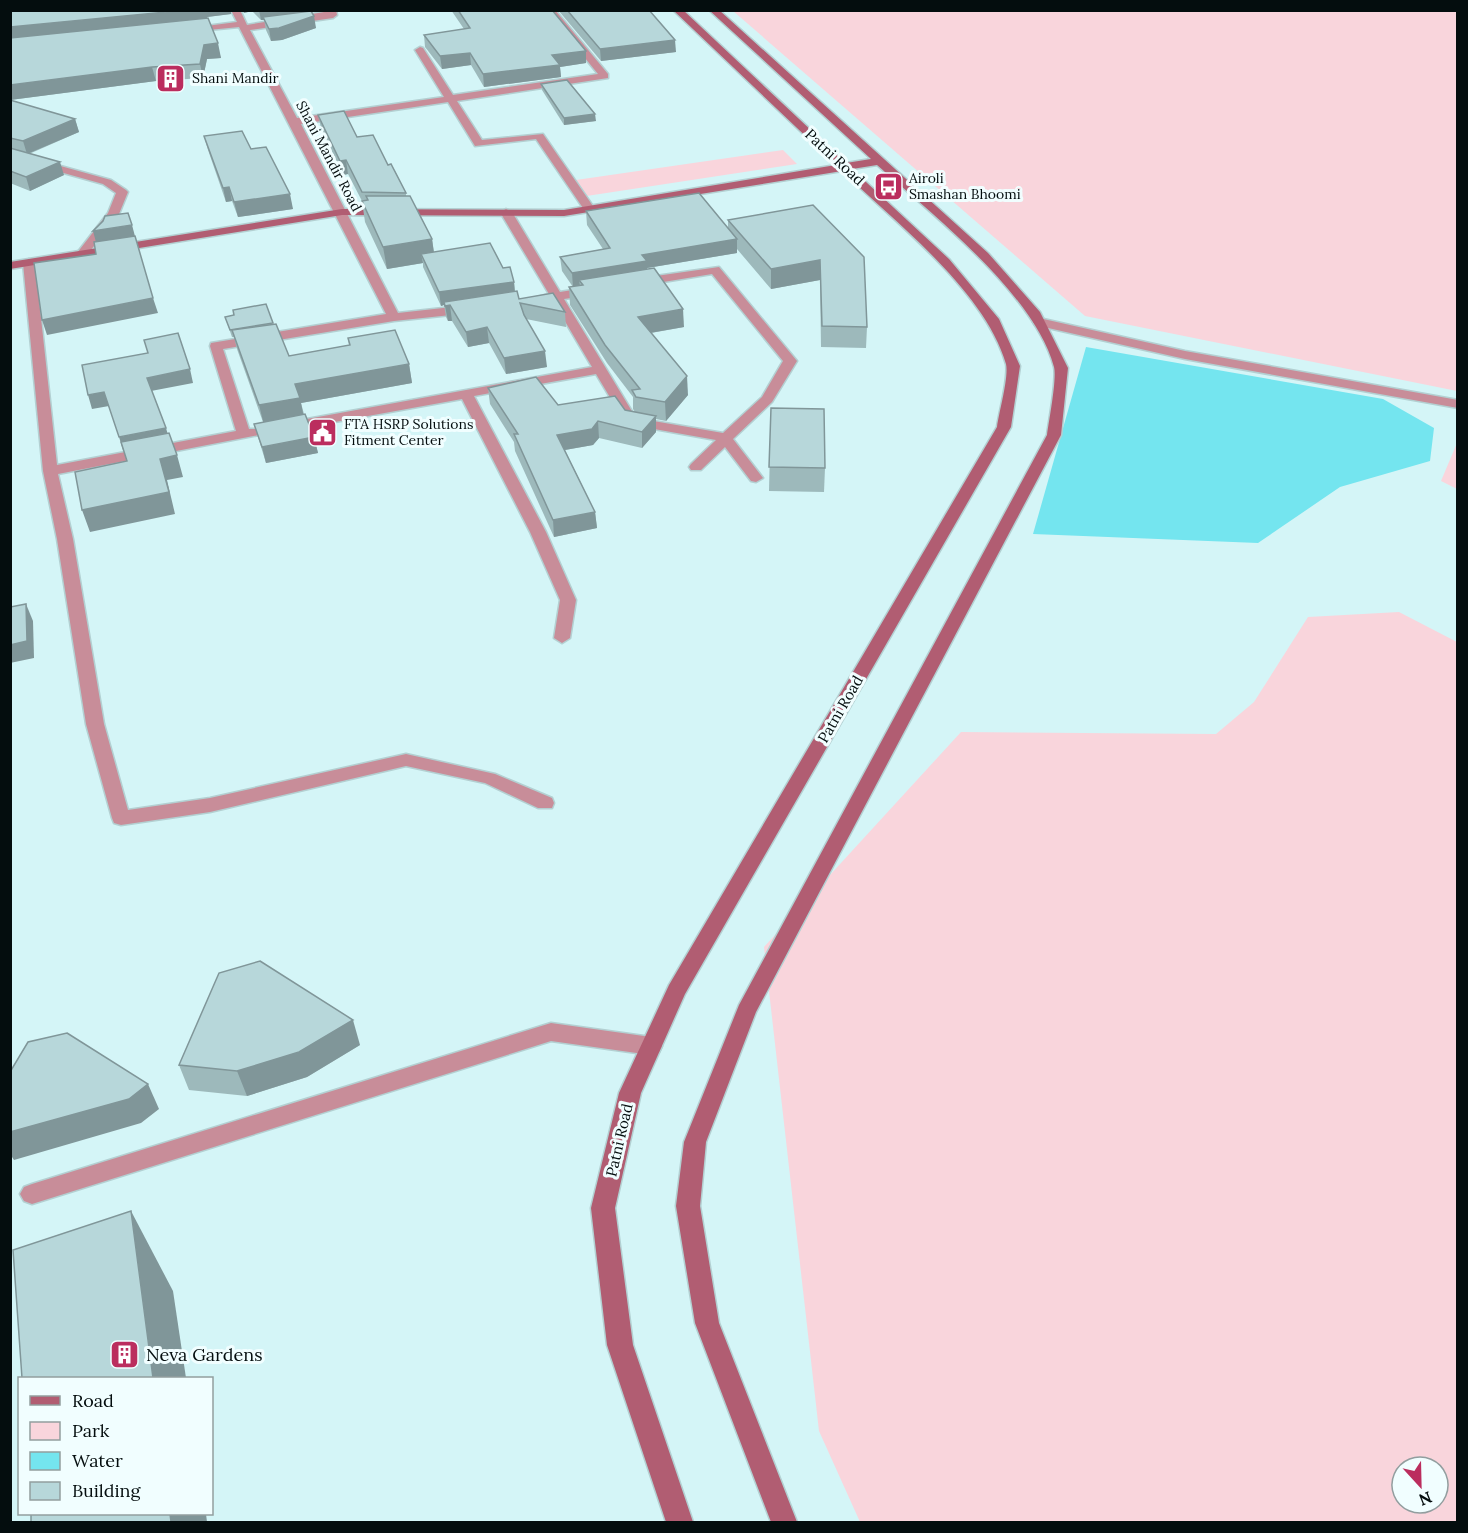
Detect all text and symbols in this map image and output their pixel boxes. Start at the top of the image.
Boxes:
building icon: Shani Mandir [155,62,187,94]
place label: Shani Mandir [192,69,279,87]
street label: Shani Mandir Road [292,98,366,214]
street label: Patni Road [801,125,869,189]
place label: Airoli Smashan Bhoomi [908,169,1021,203]
bus stop icon: Airoli Smashan Bhoomi [872,170,904,202]
place label: FTA HSRP Solutions Fitment Center [344,415,473,449]
public building icon: FTA HSRP Solutions Fitment Center [307,416,339,448]
street label: Patni Road [813,672,867,746]
street label: Patni Road [601,1102,637,1178]
building icon: Neva Gardens [109,1338,141,1370]
place label: Neva Gardens [146,1343,263,1366]
legend [18,1377,213,1515]
text: Road [72,1389,114,1412]
text: Park [72,1419,110,1442]
text: Water [72,1449,123,1472]
north arrow [1390,1455,1450,1515]
text: Building [72,1479,142,1502]
text: N [1416,1487,1435,1510]

